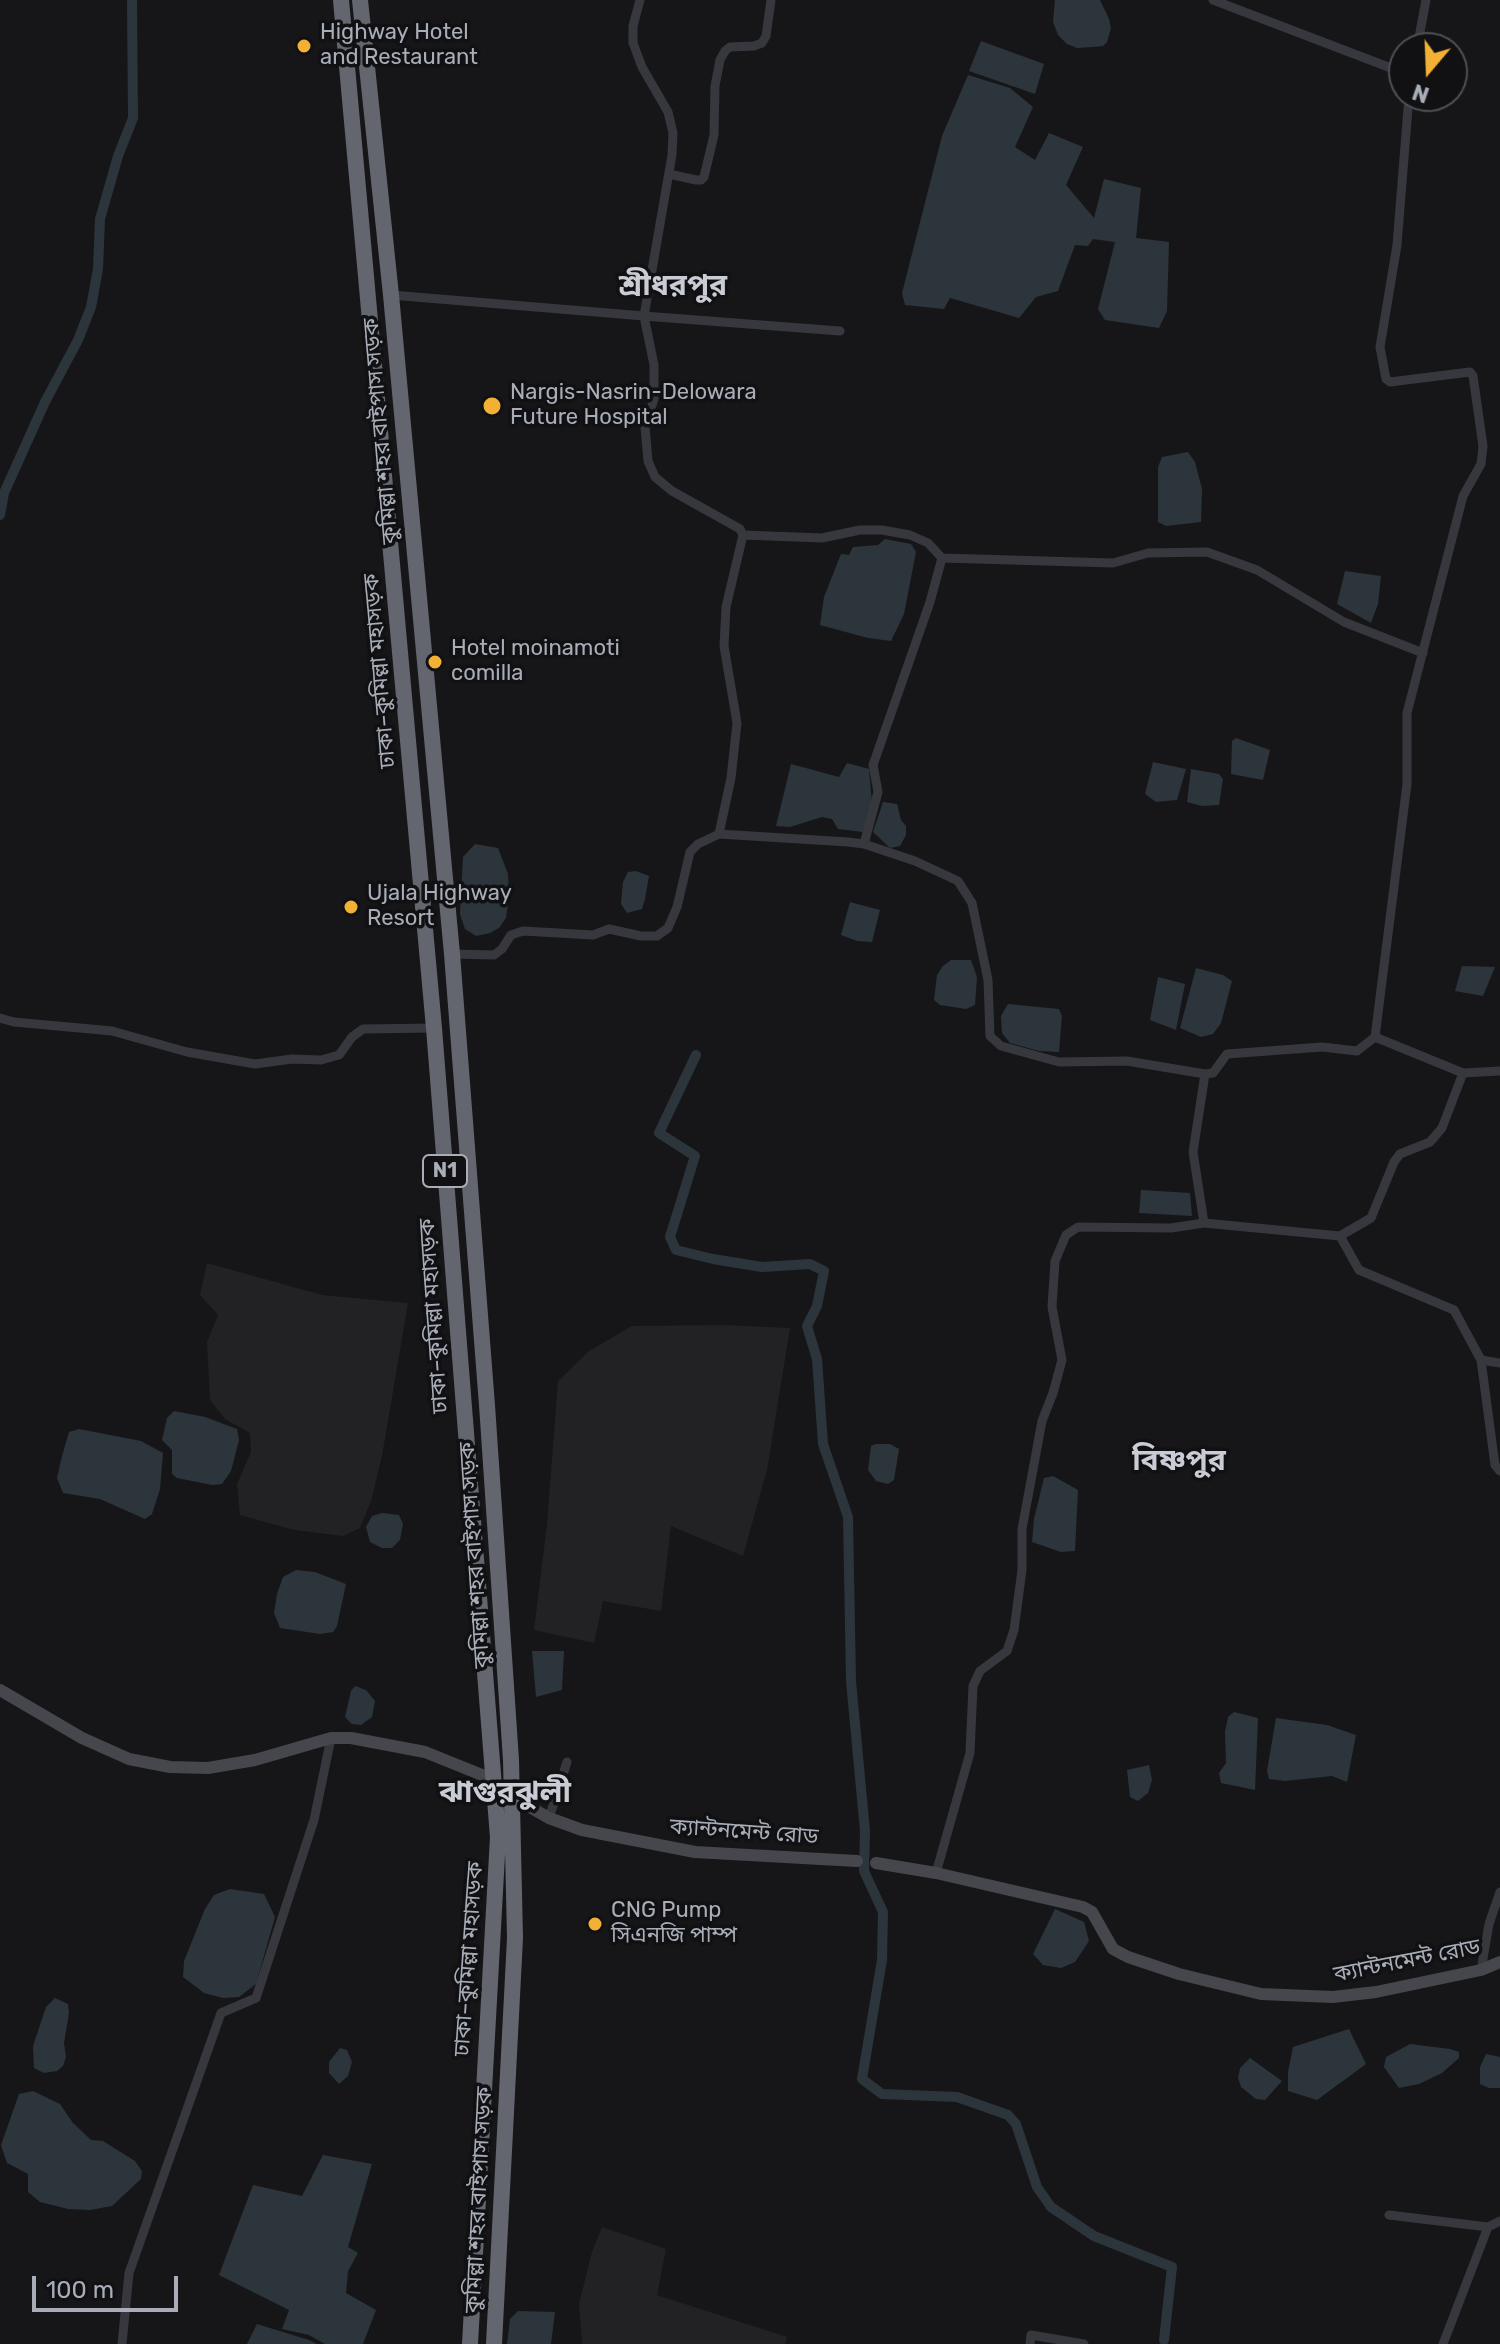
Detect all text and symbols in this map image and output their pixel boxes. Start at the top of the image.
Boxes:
place label: Highway Hotel and Restaurant [320,20,478,72]
north arrow [1388,32,1468,112]
marker: Highway Hotel and Restaurant [295,37,313,55]
text: N [1409,78,1433,109]
district label: শ্রীধরপুর [619,268,727,304]
street label: কুমিল্লা শহর বাইপাস সড়ক [358,317,404,545]
place label: Nargis-Nasrin-Delowara Future Hospital [510,380,757,432]
marker: Nargis-Nasrin-Delowara Future Hospital [481,395,503,417]
street label: ঢাকা–কুমিল্লা মহাসড়ক [358,573,402,769]
place label: Hotel moinamoti comilla [451,636,620,688]
marker: Hotel moinamoti comilla [426,653,444,671]
place label: Ujala Highway Resort [367,881,512,932]
marker: Ujala Highway Resort [342,898,360,916]
road number: N1 [423,1155,467,1187]
street label: ঢাকা–কুমিল্লা মহাসড়ক [414,1218,454,1414]
street label: কুমিল্লা শহর বাইপাস সড়ক [454,1441,496,1669]
district label: বিষ্ণপুর [1132,1443,1226,1479]
district label: ঝাগুরঝুলী [439,1775,571,1811]
street label: ক্যান্টনমেন্ট রোড [669,1814,819,1850]
street label: ঢাকা–কুমিল্লা মহাসড়ক [449,1861,489,2057]
place label: CNG Pump সিএনজি পাম্প [611,1898,737,1950]
marker: CNG Pump সিএনজি পাম্প [586,1915,604,1933]
street label: ক্যান্টনমেন্ট রোড [1331,1934,1483,1988]
street label: কুমিল্লা শহর বাইপাস সড়ক [460,2086,498,2314]
scale bar [36,2260,182,2310]
text: 100 m [46,2276,114,2304]

